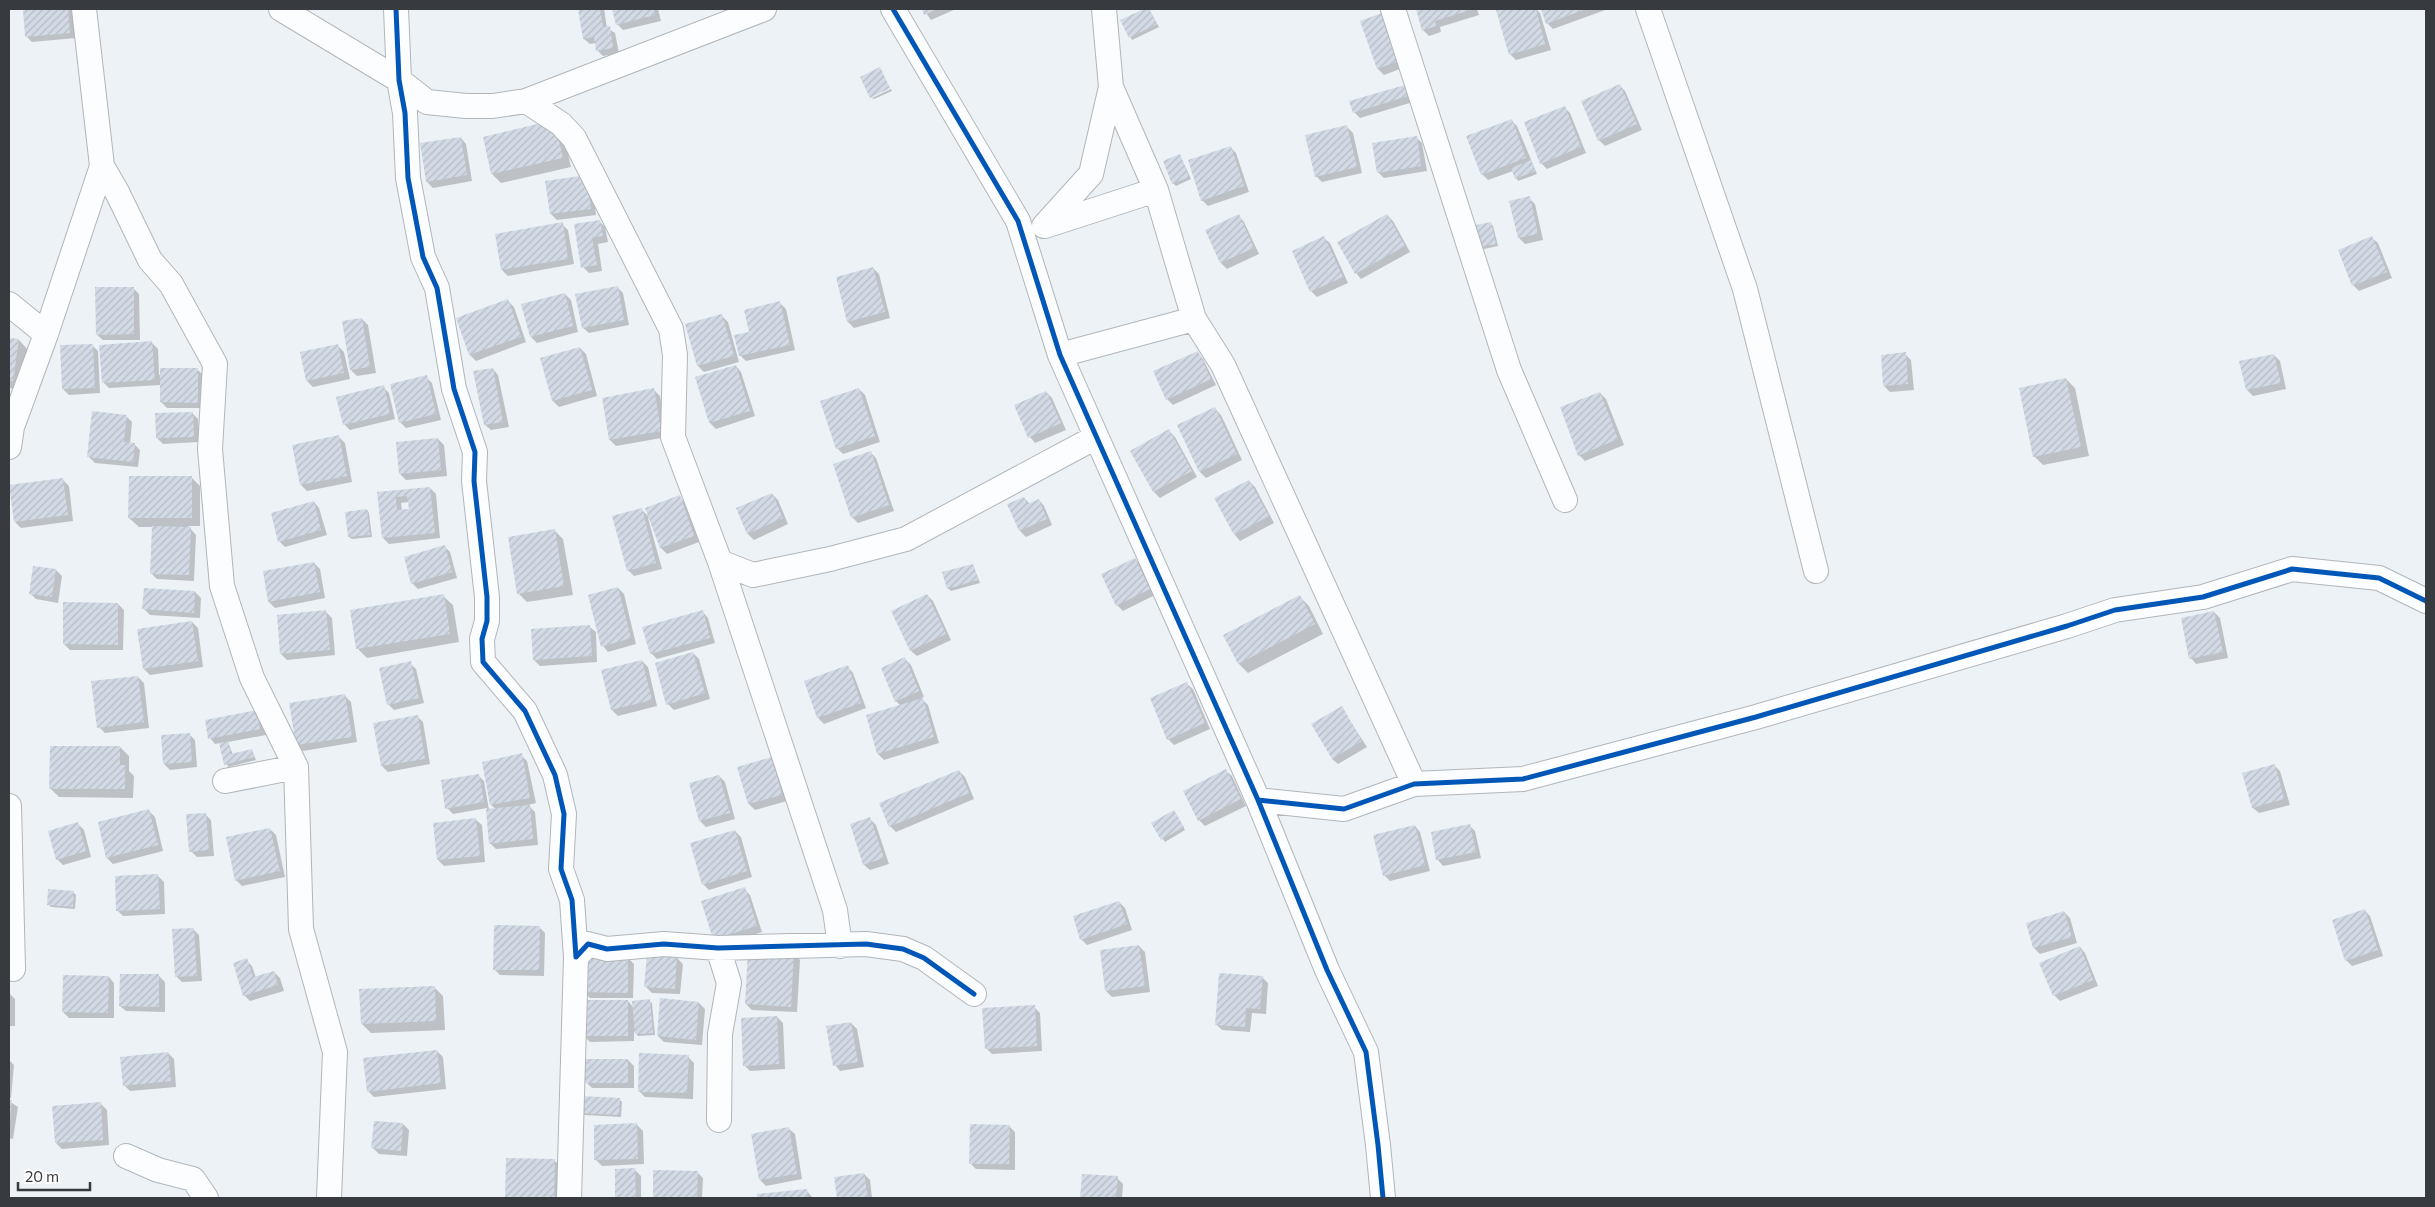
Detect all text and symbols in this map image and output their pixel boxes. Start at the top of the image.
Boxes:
scale bar [18,1160,90,1192]
text: 20 m [25,1167,59,1185]

